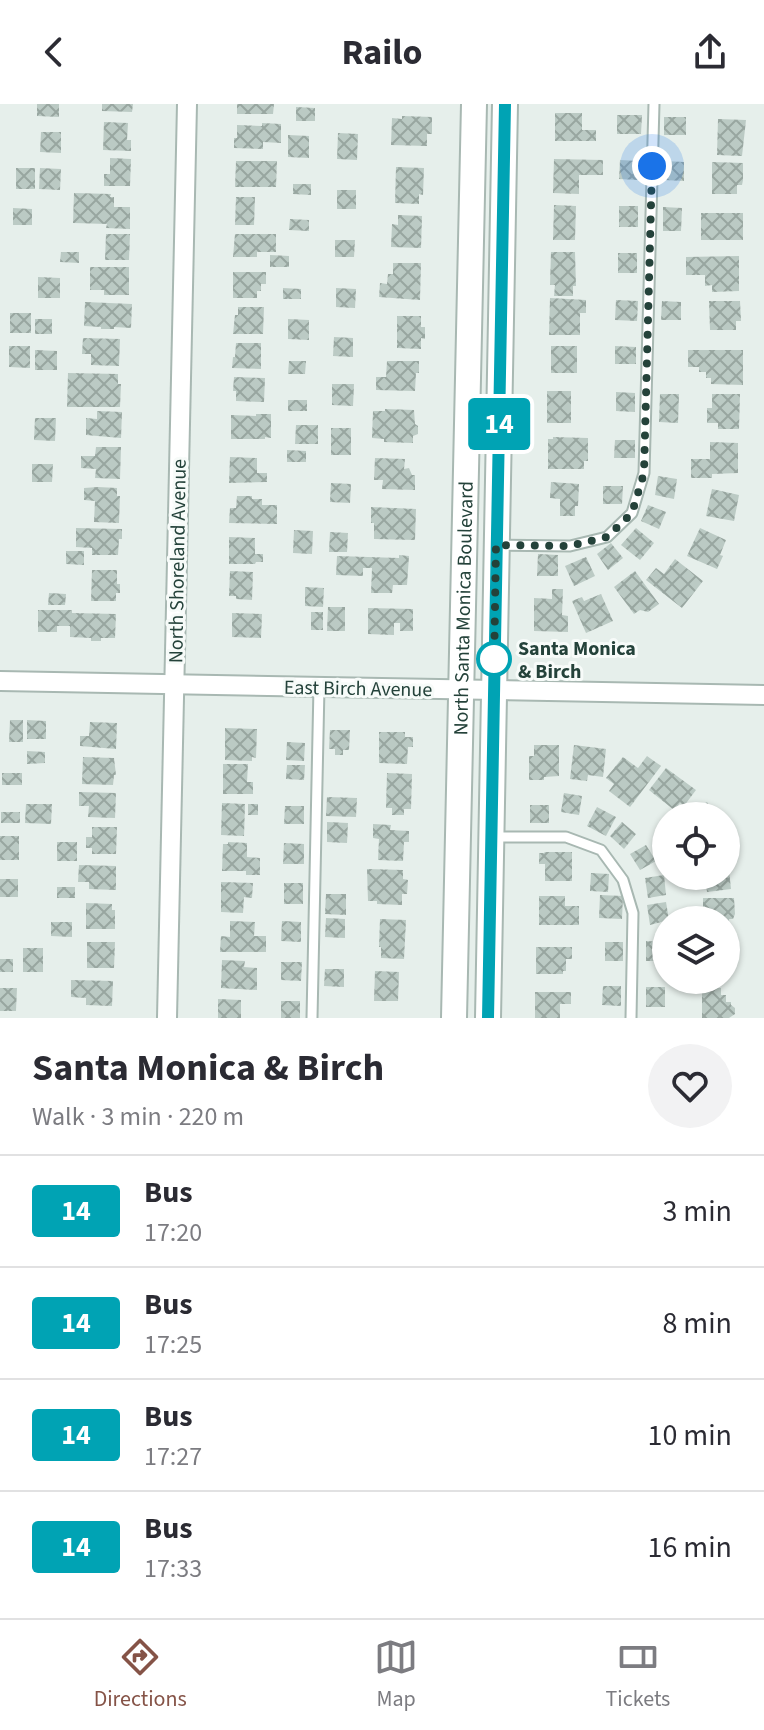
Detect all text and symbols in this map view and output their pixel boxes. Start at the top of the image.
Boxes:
text: Railo [342,27,422,78]
icon: back [32,30,76,74]
icon: share [688,30,732,74]
your location [632,146,672,186]
line badge: 14 [463,398,535,450]
text: 14 [484,404,514,444]
street label: North Shoreland Avenue [162,459,194,663]
street label: North Santa Monica Boulevard [447,481,481,736]
place label: Santa Monica & Birch [518,635,636,686]
marker: Santa Monica & Birch [477,642,511,676]
street label: East Birch Avenue [284,674,433,704]
map controls [652,802,740,994]
button: locate [652,802,740,890]
button: layers [652,906,740,994]
text: Santa Monica & Birch [32,1041,384,1095]
button: heart [648,1044,732,1128]
text: Walk · 3 min · 220 m [32,1098,244,1135]
text: Bus [144,1171,192,1214]
text: 3 min [662,1190,732,1233]
text: 14 [61,1191,91,1231]
text: 17:20 [144,1214,202,1251]
text: Bus [144,1283,192,1326]
text: 8 min [662,1302,732,1345]
text: 14 [61,1303,91,1343]
text: 17:25 [144,1326,202,1363]
text: Bus [144,1395,192,1438]
text: 10 min [648,1414,732,1457]
text: 14 [61,1415,91,1455]
text: 17:27 [144,1438,202,1475]
text: Bus [144,1507,192,1550]
text: 16 min [648,1526,732,1569]
text: 14 [61,1527,91,1567]
text: 17:33 [144,1550,202,1587]
tab: Directions [94,1635,187,1715]
tab: Map [374,1635,418,1715]
tab: Tickets [605,1635,670,1715]

